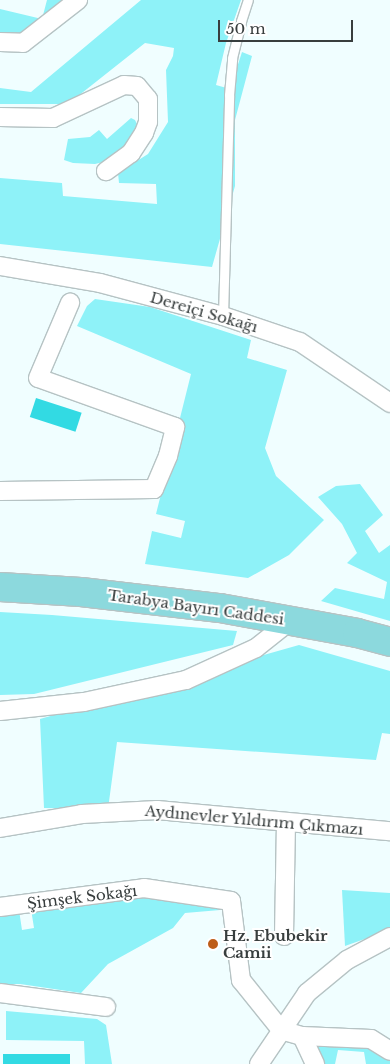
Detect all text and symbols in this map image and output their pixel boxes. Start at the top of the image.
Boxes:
scale bar [220,10,355,42]
text: 50 m [226,19,266,38]
street label: Dereiçi Sokağı [148,288,260,336]
street label: Tarabya Bayırı Caddesi [107,586,285,628]
street label: Aydınevler Yıldırım Çıkmazı [144,801,364,839]
street label: Şimşek Sokağı [26,881,138,913]
place label: Hz. Ebubekir Camii [223,926,328,961]
marker: Hz. Ebubekir Camii [207,938,219,950]

